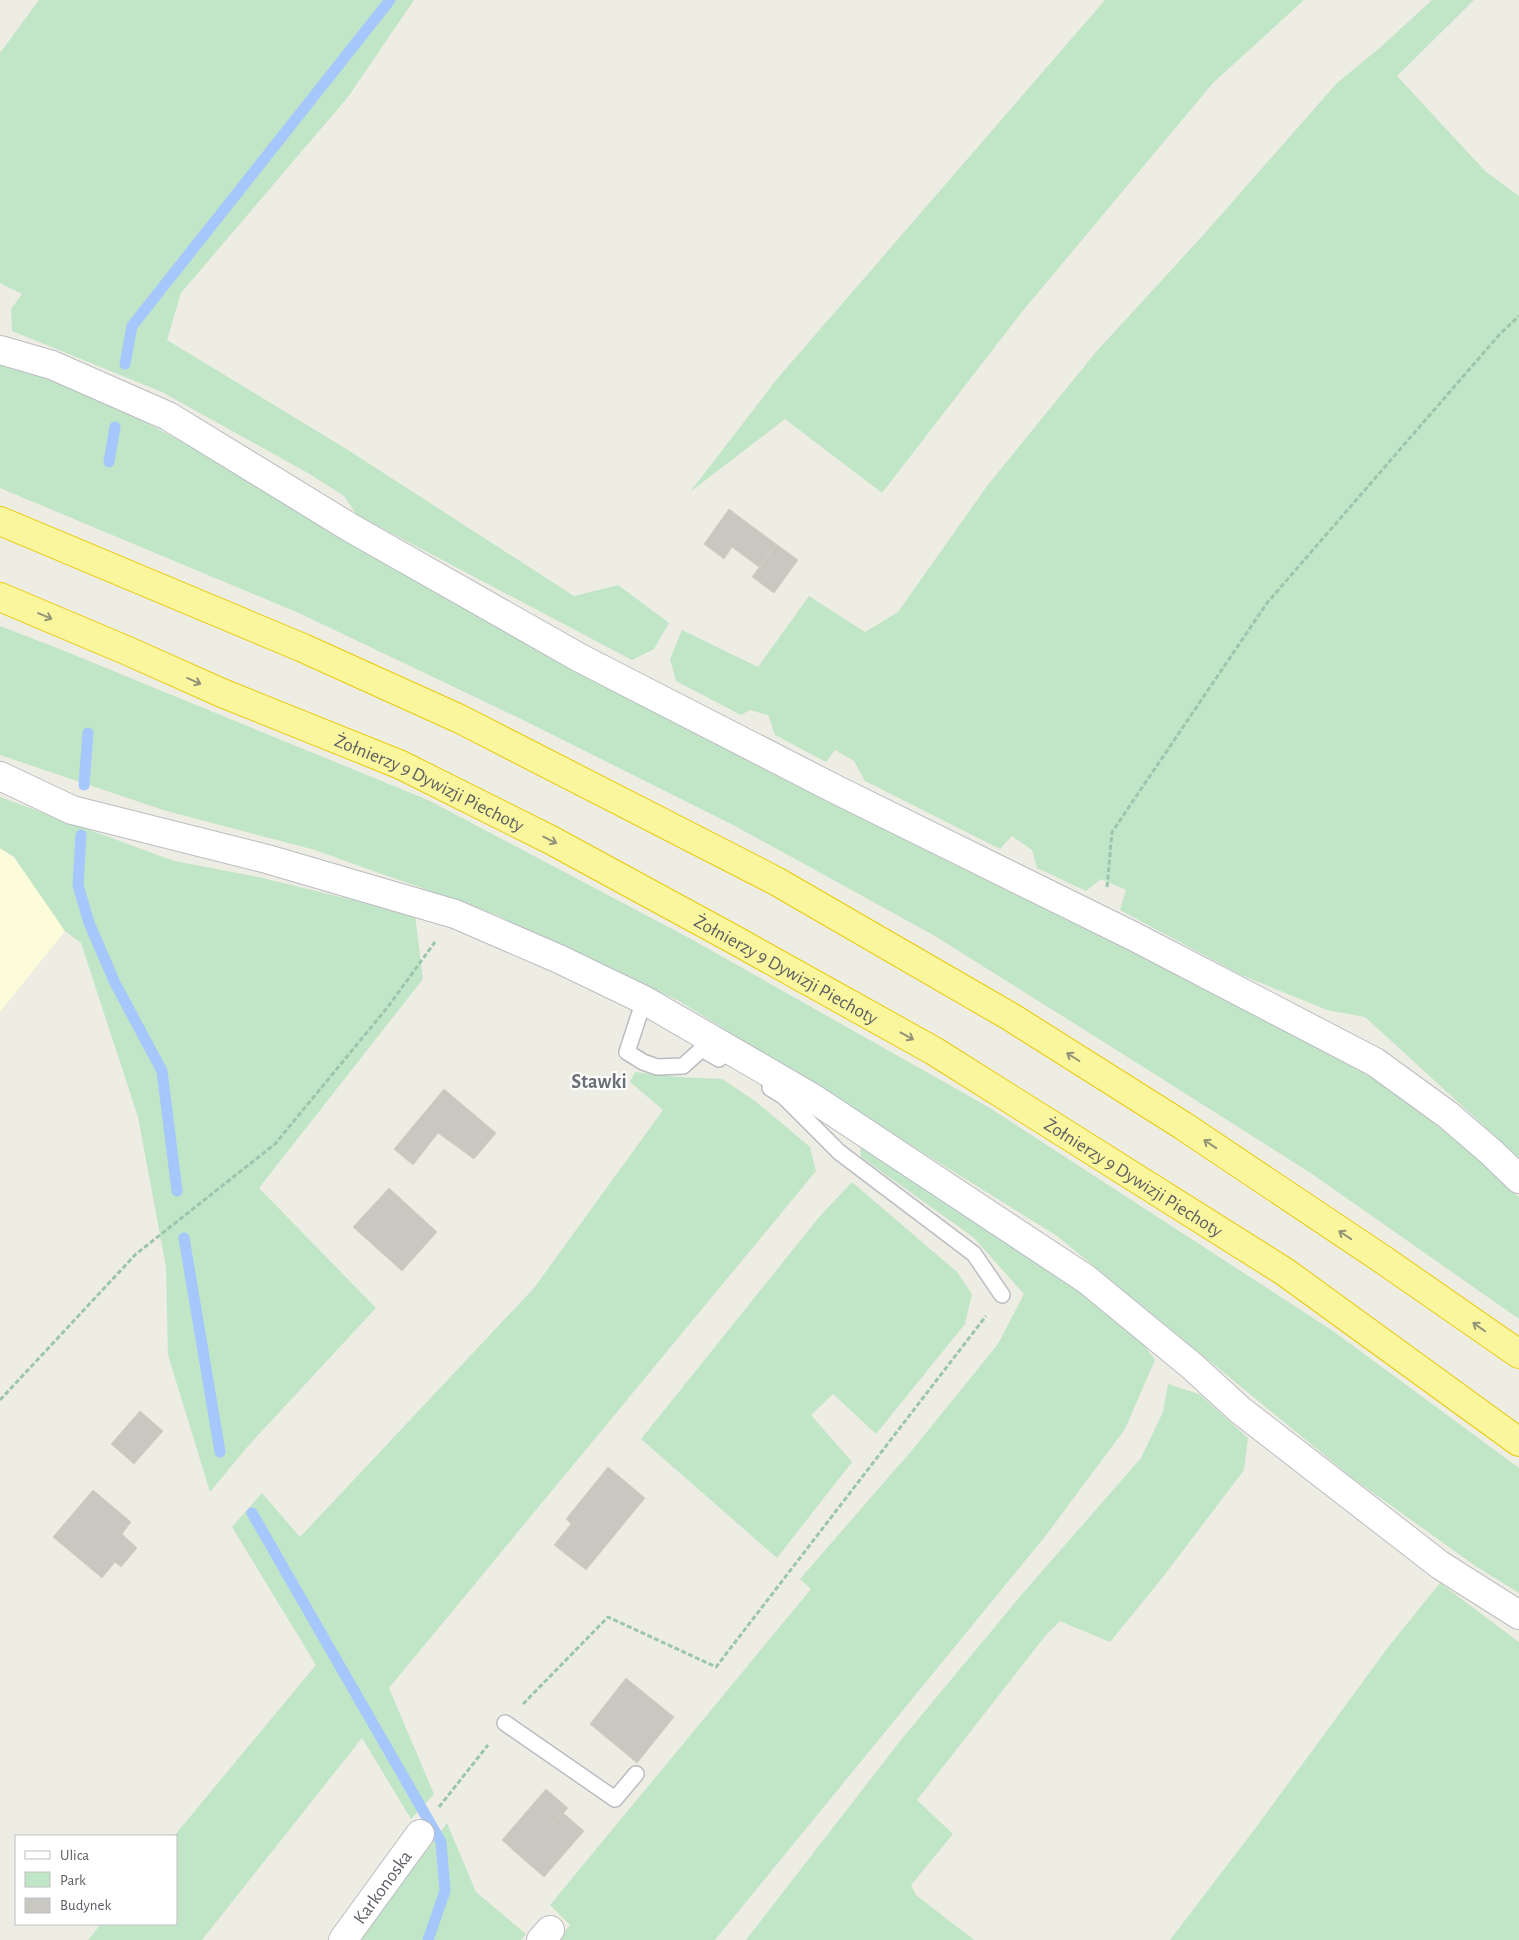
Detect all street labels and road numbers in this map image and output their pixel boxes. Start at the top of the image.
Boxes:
street label: Żołnierzy 9 Dywizji Piechoty [332,730,527,836]
street label: Żołnierzy 9 Dywizji Piechoty [691,911,881,1029]
street label: Żołnierzy 9 Dywizji Piechoty [1041,1114,1226,1241]
street label: Karkonoska [350,1847,416,1928]

